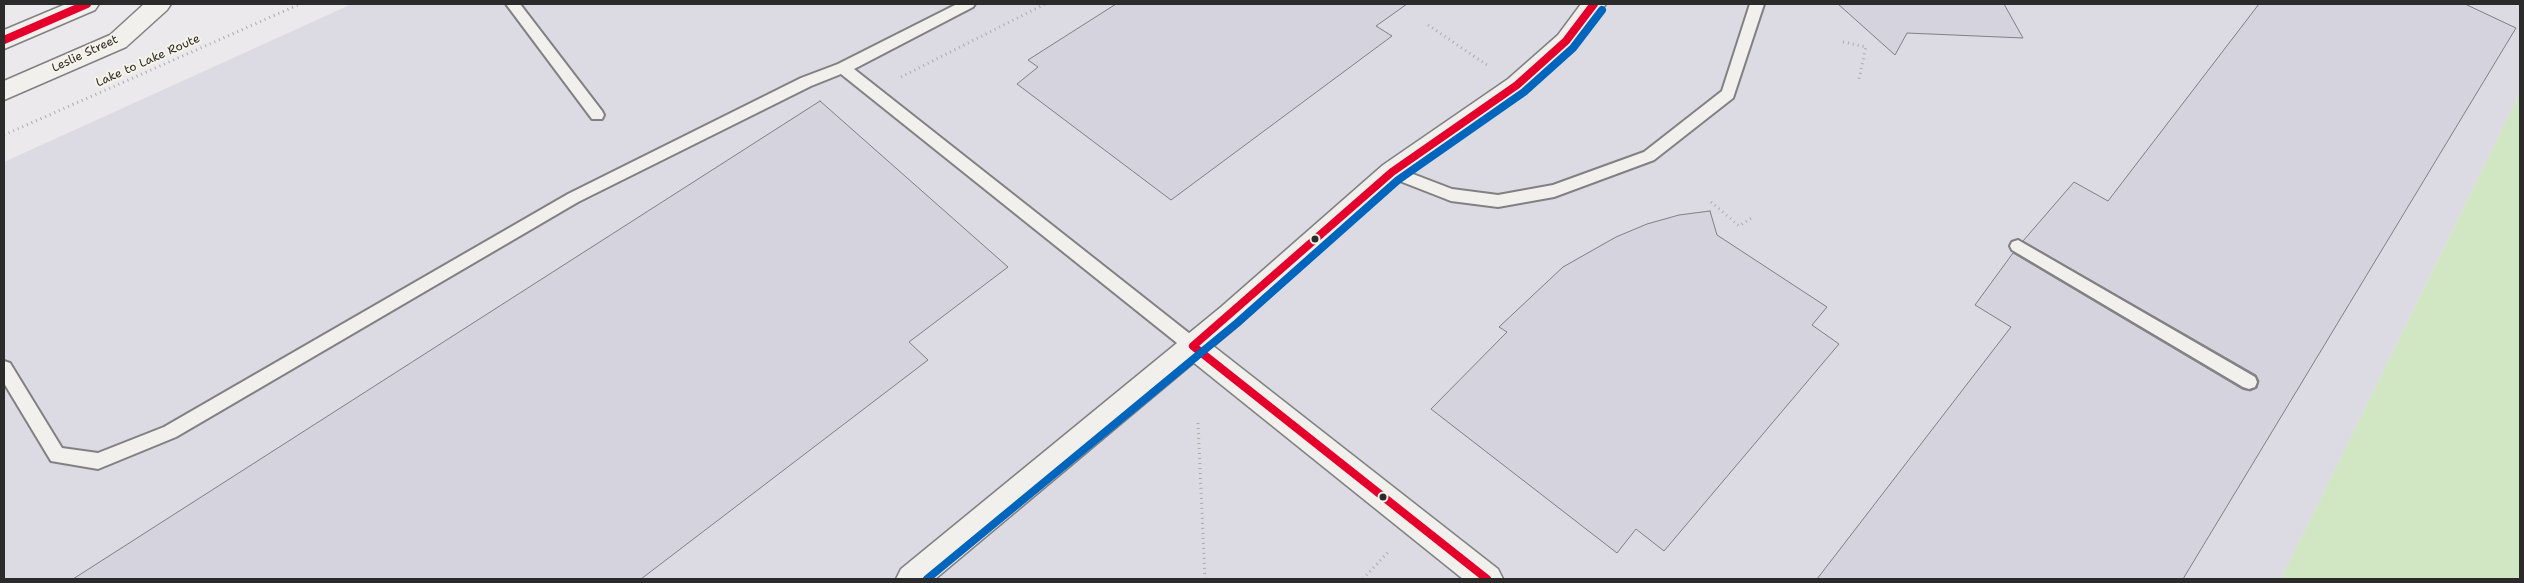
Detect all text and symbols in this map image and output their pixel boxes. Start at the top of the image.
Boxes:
street label: Leslie Street [50,32,120,76]
street label: Lake to Lake Route [94,32,202,90]
unlabelled marker [1310,234,1320,244]
unlabelled marker [1378,492,1388,502]

